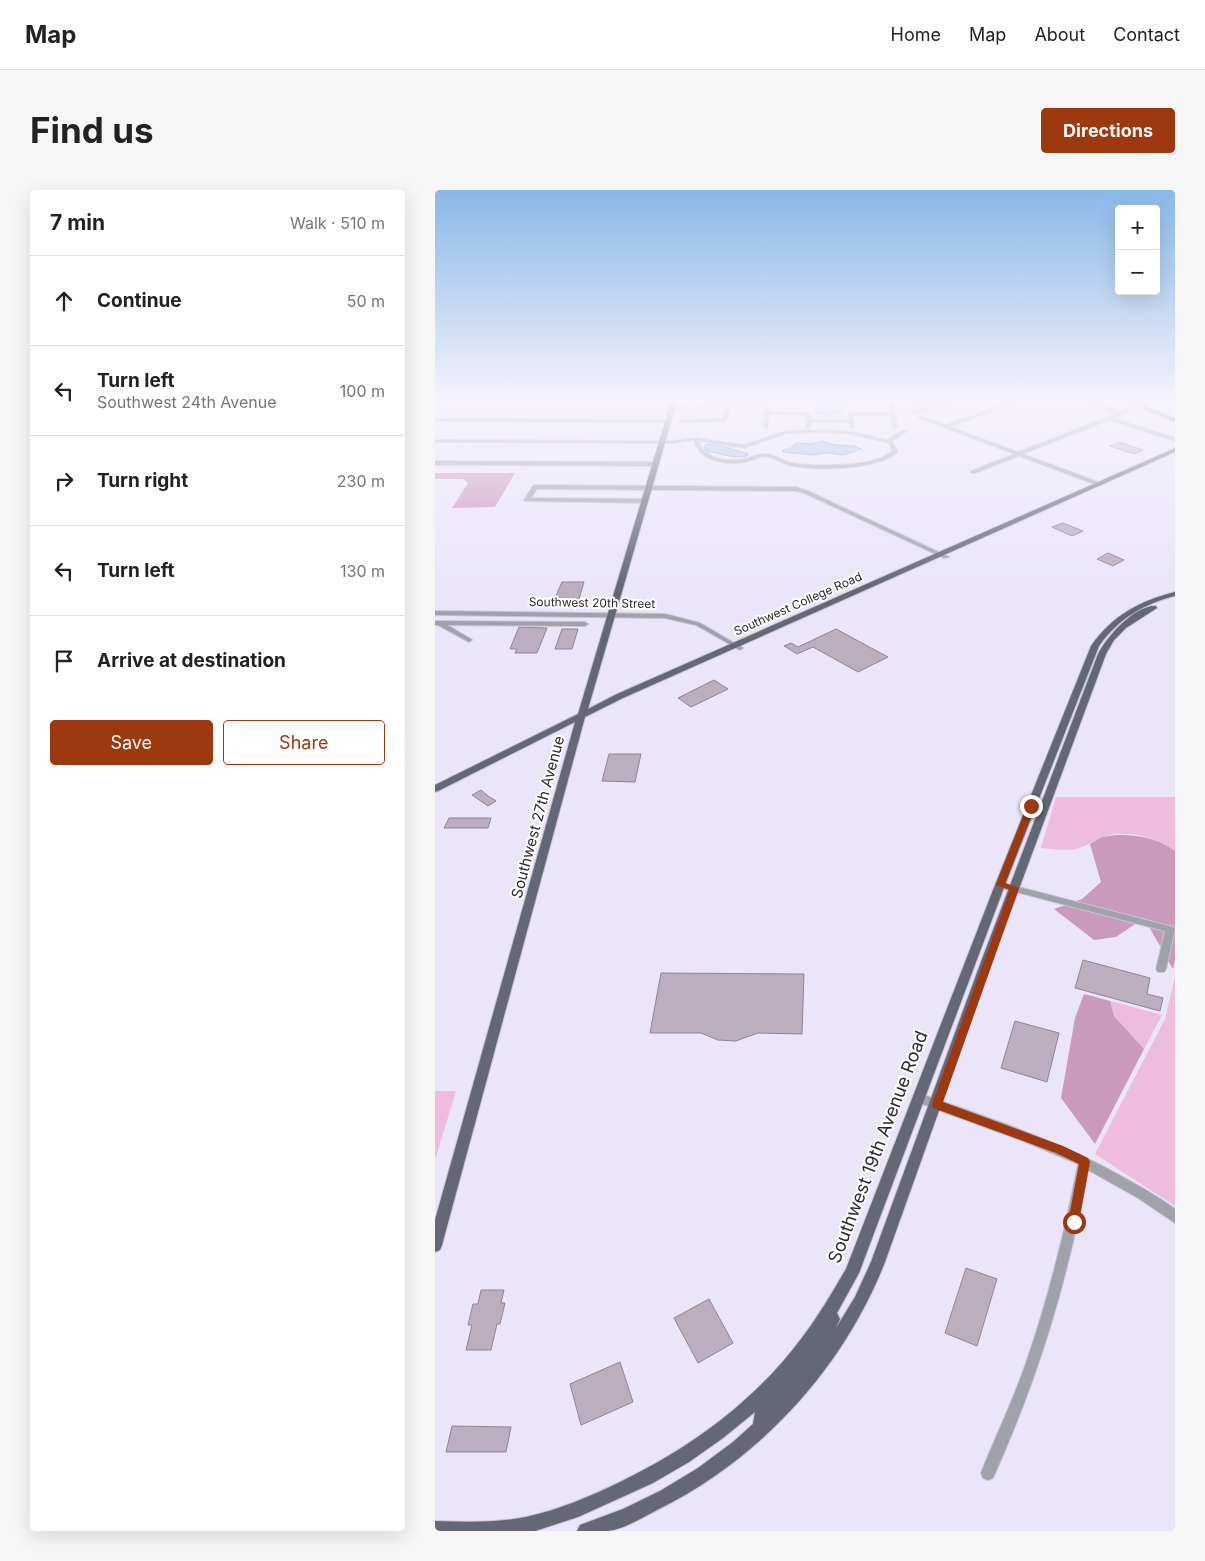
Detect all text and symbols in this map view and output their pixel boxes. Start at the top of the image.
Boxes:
text: Map [25,20,76,49]
text: Home [891,24,941,45]
text: Map [969,24,1006,45]
text: About [1034,24,1085,45]
text: Contact [1113,24,1180,45]
button: Directions [1041,108,1175,153]
text: Find us [30,109,154,151]
map controls [1115,205,1160,295]
button: + [1115,205,1160,250]
text: 7 min [50,210,105,235]
text: Walk · 510 m [290,213,385,233]
button: − [1115,250,1160,295]
icon: ahead [50,287,78,315]
text: Continue [97,289,182,312]
text: 50 m [347,291,385,311]
text: Turn left [97,369,175,392]
icon: left [50,377,78,405]
text: 100 m [340,381,385,401]
text: Southwest 24th Avenue [97,392,277,412]
icon: right [50,467,78,495]
text: Turn right [97,469,188,492]
text: 230 m [337,471,385,491]
icon: left [50,557,78,585]
text: Turn left [97,559,175,582]
text: 130 m [340,561,385,581]
street label: Southwest College Road [731,568,864,639]
street label: Southwest 20th Street [529,594,655,611]
icon: arrive [50,647,78,675]
text: Arrive at destination [97,649,286,672]
button: Save [50,720,213,765]
button: Share [223,720,385,765]
street label: Southwest 27th Avenue [507,734,568,900]
route end [1020,795,1043,818]
street label: Southwest 19th Avenue Road [823,1028,932,1266]
route start [1063,1211,1086,1234]

